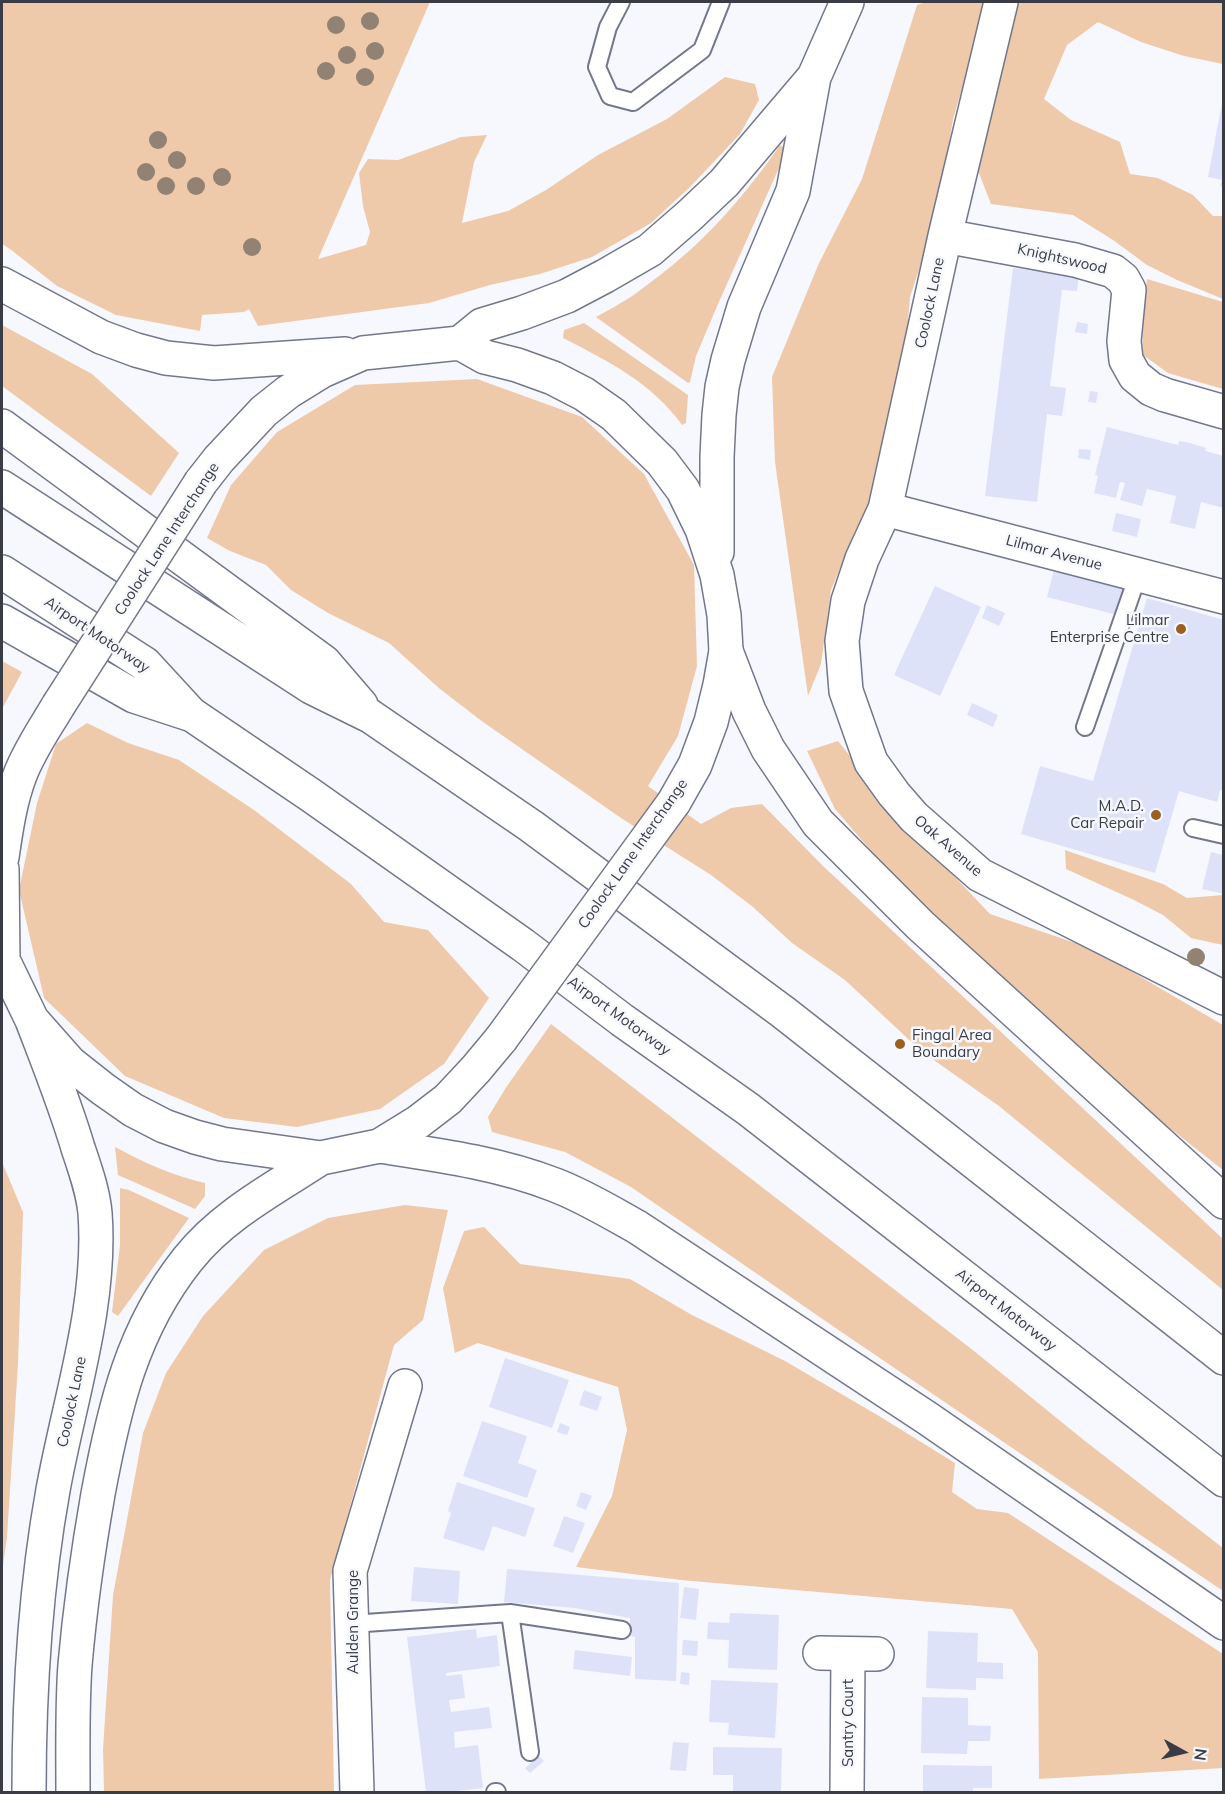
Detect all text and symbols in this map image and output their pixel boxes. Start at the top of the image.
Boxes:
street label: Knightswood [1015,240,1109,278]
street label: Coolock Lane [912,256,948,350]
street label: Coolock Lane Interchange [111,459,223,619]
street label: Lilmar Avenue [1004,531,1104,575]
street label: Airport Motorway [41,593,153,677]
place label: Lilmar Enterprise Centre [1050,611,1169,646]
marker: Lilmar Enterprise Centre [1174,622,1188,636]
street label: Coolock Lane Interchange [574,776,692,932]
place label: M.A.D. Car Repair [1070,797,1144,832]
marker: M.A.D. Car Repair [1149,808,1163,822]
street label: Oak Avenue [910,811,986,881]
street label: Airport Motorway [564,972,674,1060]
place label: Fingal Area Boundary [912,1026,992,1061]
marker: Fingal Area Boundary [893,1037,907,1051]
street label: Airport Motorway [952,1265,1060,1355]
street label: Coolock Lane [54,1355,90,1449]
street label: Aulden Grange [344,1570,362,1674]
street label: Santry Court [839,1679,857,1767]
north arrow [1153,1722,1213,1782]
text: N [1190,1747,1212,1762]

